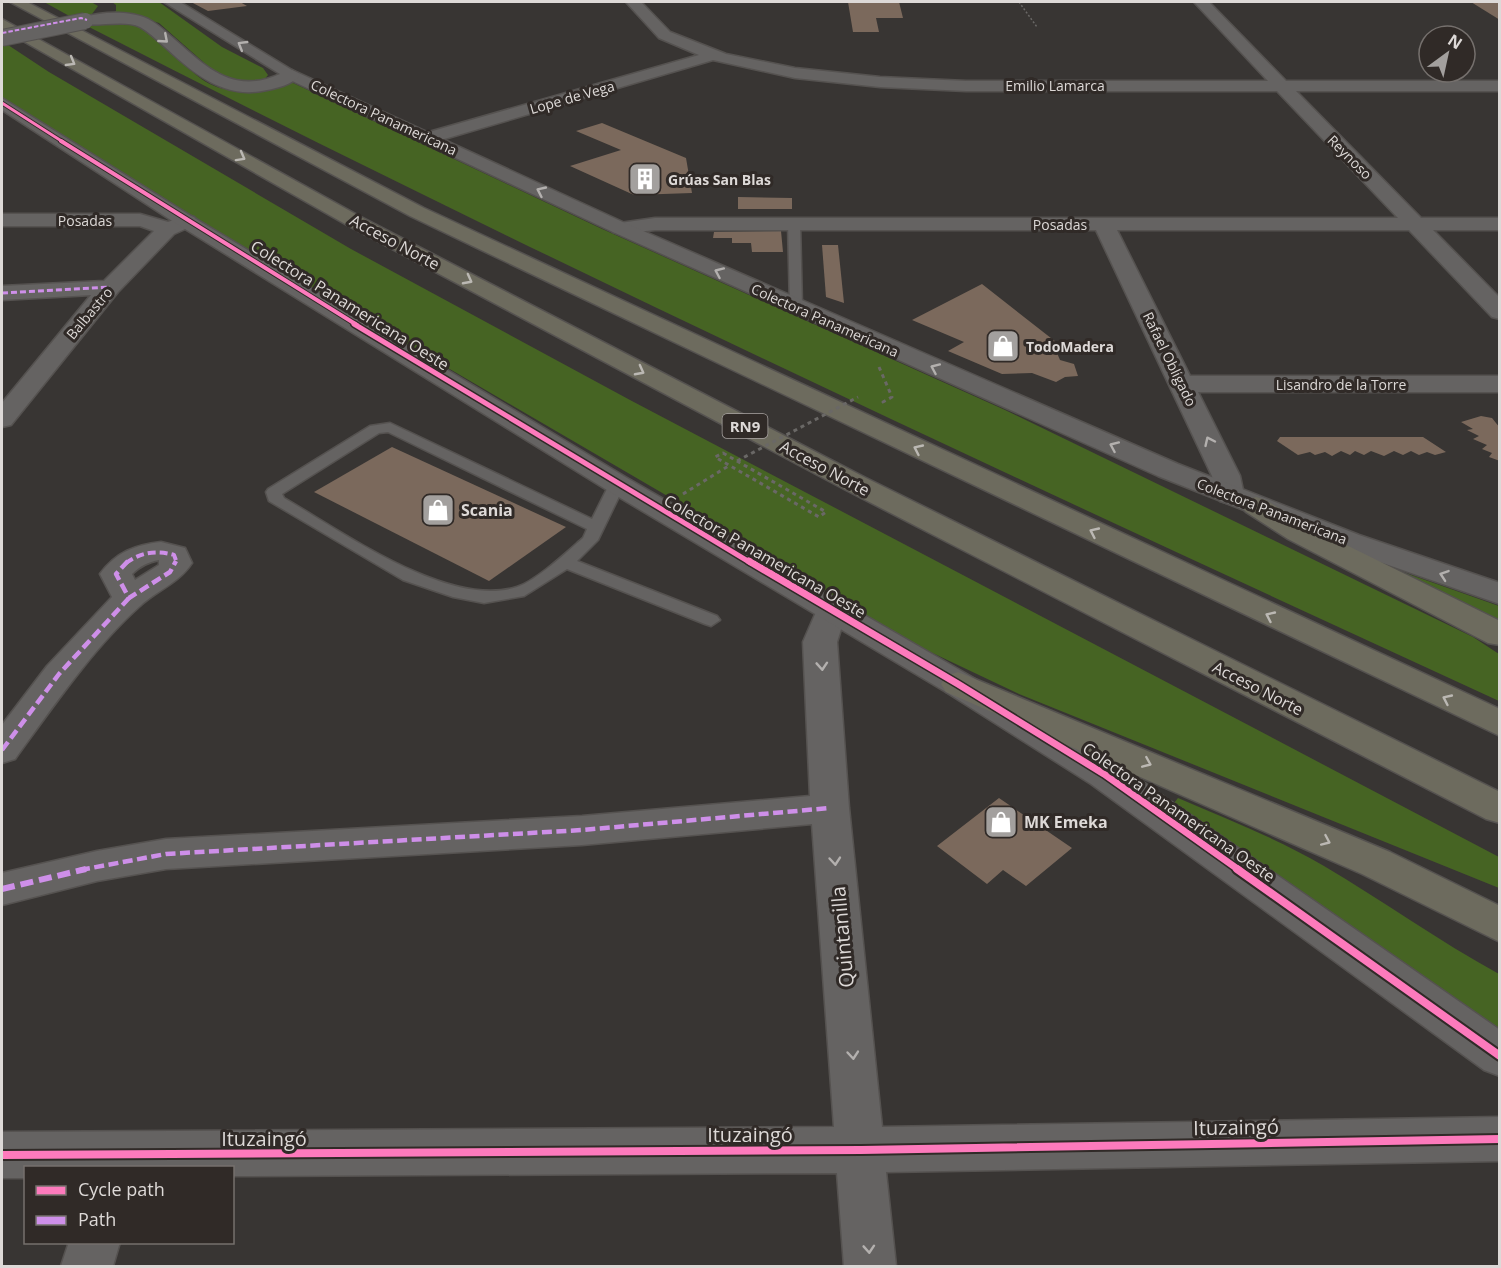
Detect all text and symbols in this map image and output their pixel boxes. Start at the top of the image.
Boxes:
north arrow [1417,24,1477,84]
text: N [1444,29,1467,54]
one-way arrow [157,32,168,43]
one-way arrow [238,40,248,52]
one-way arrow [65,55,75,66]
street label: Colectora Panamericana [308,75,460,159]
street label: Lope de Vega [527,76,617,118]
street label: Emilio Lamarca [1005,76,1105,95]
street label: Reynoso [1324,131,1376,183]
one-way arrow [235,150,245,162]
building icon: Grúas San Blas [627,161,663,197]
place label: Grúas San Blas [668,170,771,189]
one-way arrow [537,186,548,198]
street label: Acceso Norte [346,209,444,275]
street label: Posadas [58,211,112,230]
street label: Posadas [1033,215,1087,234]
street label: Colectora Panamericana Oeste [247,235,453,375]
one-way arrow [714,267,725,279]
one-way arrow [461,273,472,284]
street label: Colectora Panamericana [748,279,902,361]
street label: Balbastro [62,283,116,343]
street label: Rafael Obligado [1139,309,1201,409]
shop icon: TodoMadera [985,328,1021,364]
place label: TodoMadera [1026,337,1114,356]
one-way arrow [931,363,942,375]
one-way arrow [634,364,645,375]
street label: Lisandro de la Torre [1276,375,1406,394]
road number: RN9 [722,414,768,438]
street label: Acceso Norte [776,435,874,501]
one-way arrow [1205,436,1217,447]
one-way arrow [1109,442,1120,454]
one-way arrow [913,444,924,456]
street label: Colectora Panamericana [1194,474,1350,548]
street label: Colectora Panamericana Oeste [660,489,870,623]
shop icon: Scania [420,492,456,528]
place label: Scania [461,499,513,521]
one-way arrow [1090,528,1101,540]
one-way arrow [1439,569,1450,582]
one-way arrow [1266,611,1277,623]
street label: Acceso Norte [1209,656,1307,720]
one-way arrow [815,662,828,671]
one-way arrow [1442,695,1453,707]
street label: Colectora Panamericana Oeste [1078,737,1280,887]
one-way arrow [1141,756,1152,768]
shop icon: MK Emeka [983,804,1019,840]
place label: MK Emeka [1024,811,1108,833]
one-way arrow [1320,834,1331,846]
one-way arrow [828,856,841,865]
street label: Quintanilla [824,885,860,989]
one-way arrow [846,1051,859,1060]
street label: Ituzaingó [1193,1113,1279,1141]
street label: Ituzaingó [707,1121,793,1148]
street label: Ituzaingó [221,1125,307,1152]
legend [24,1166,234,1244]
text: Cycle path [78,1177,165,1201]
text: Path [78,1207,116,1231]
one-way arrow [862,1245,875,1254]

